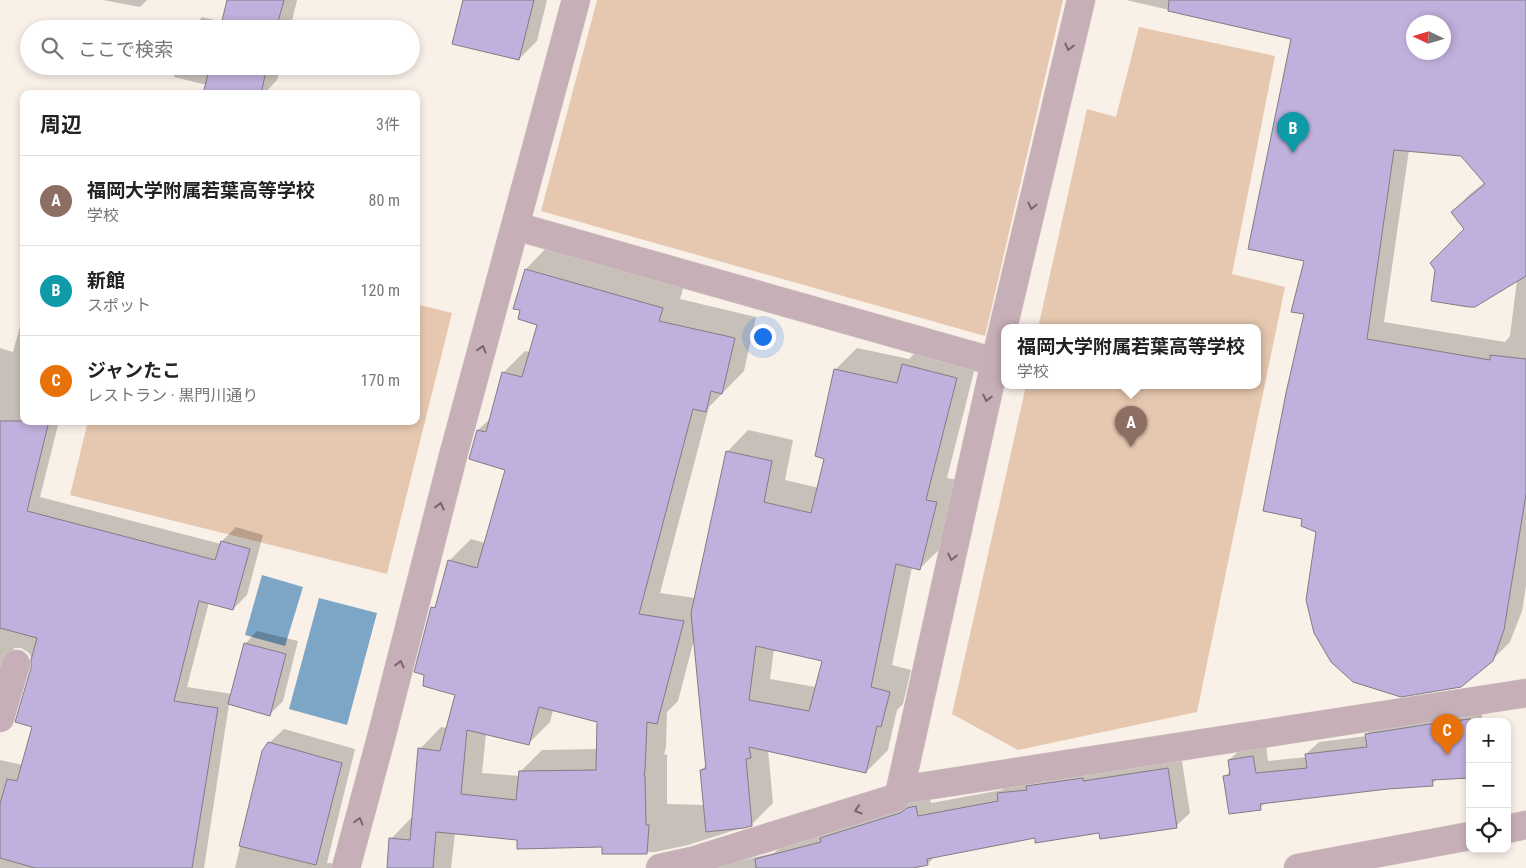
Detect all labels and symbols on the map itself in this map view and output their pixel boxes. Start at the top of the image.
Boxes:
north arrow [1406,15,1451,60]
one-way arrow [1064,43,1075,52]
pin: B [1277,112,1309,153]
one-way arrow [1027,201,1038,210]
your location [750,324,776,350]
one-way arrow [476,346,486,354]
one-way arrow [982,393,993,402]
pin: A [1115,406,1147,447]
one-way arrow [434,502,445,511]
one-way arrow [947,552,958,561]
one-way arrow [394,659,405,668]
pin: C [1431,714,1463,755]
one-way arrow [854,804,863,814]
one-way arrow [353,816,364,825]

